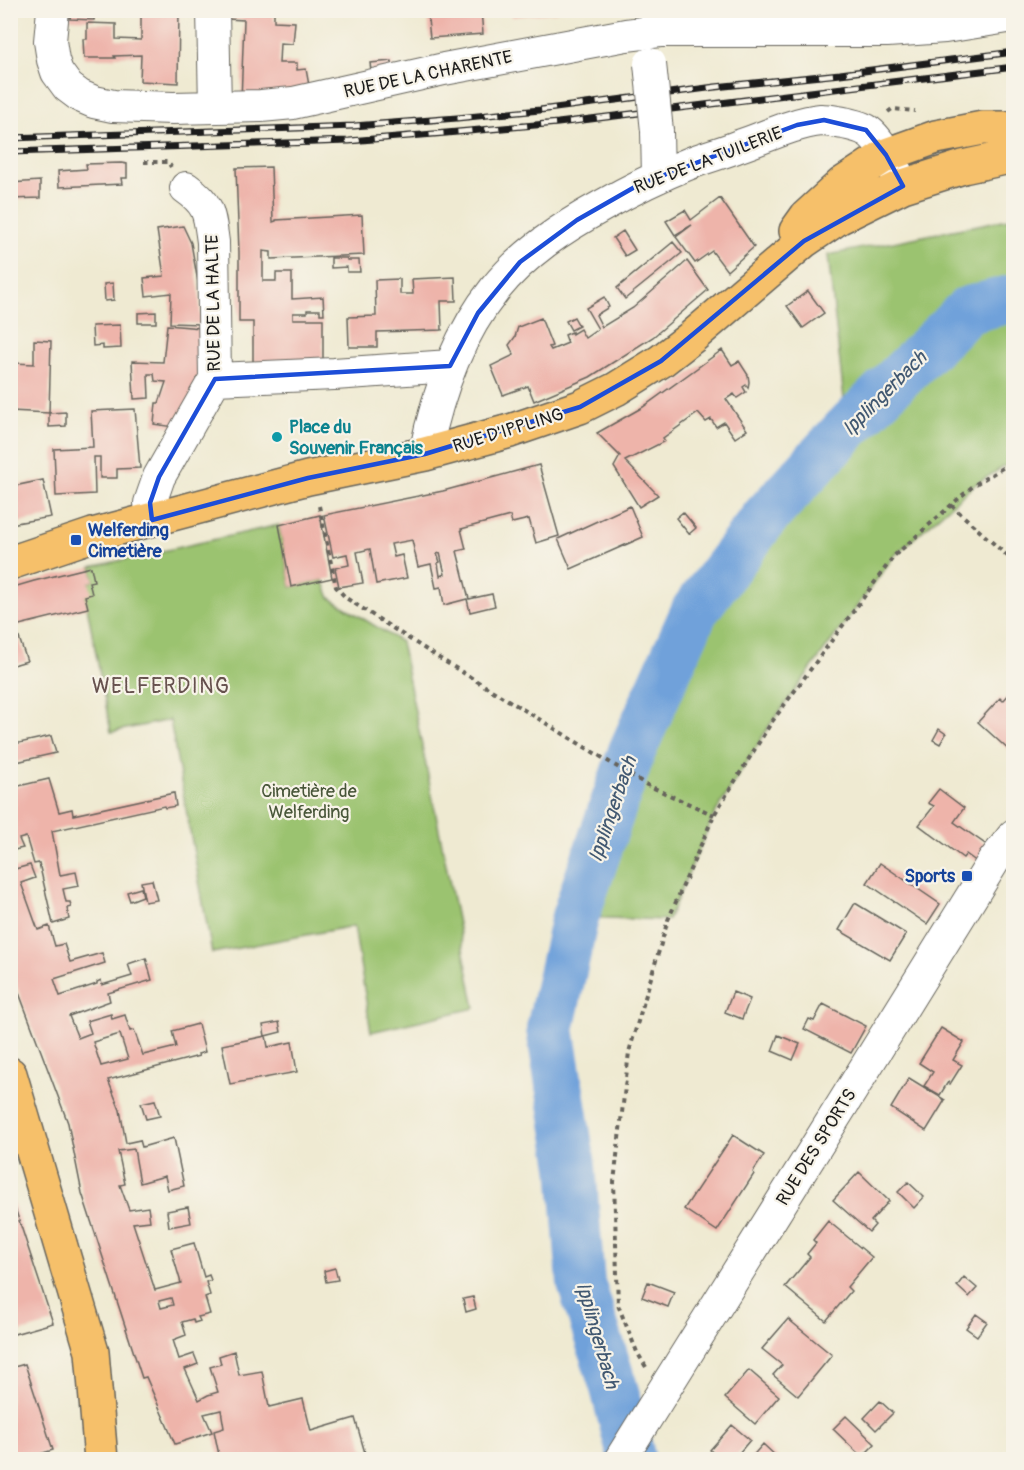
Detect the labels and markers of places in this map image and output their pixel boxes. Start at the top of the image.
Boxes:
place label: Place du Souvenir Français [289,416,424,460]
marker: Place du Souvenir Français [270,430,284,444]
place label: Welferding Cimetière [88,519,169,563]
marker: Welferding Cimetière [69,533,83,547]
place label: Sports [905,865,956,888]
marker: Sports [960,869,974,883]

